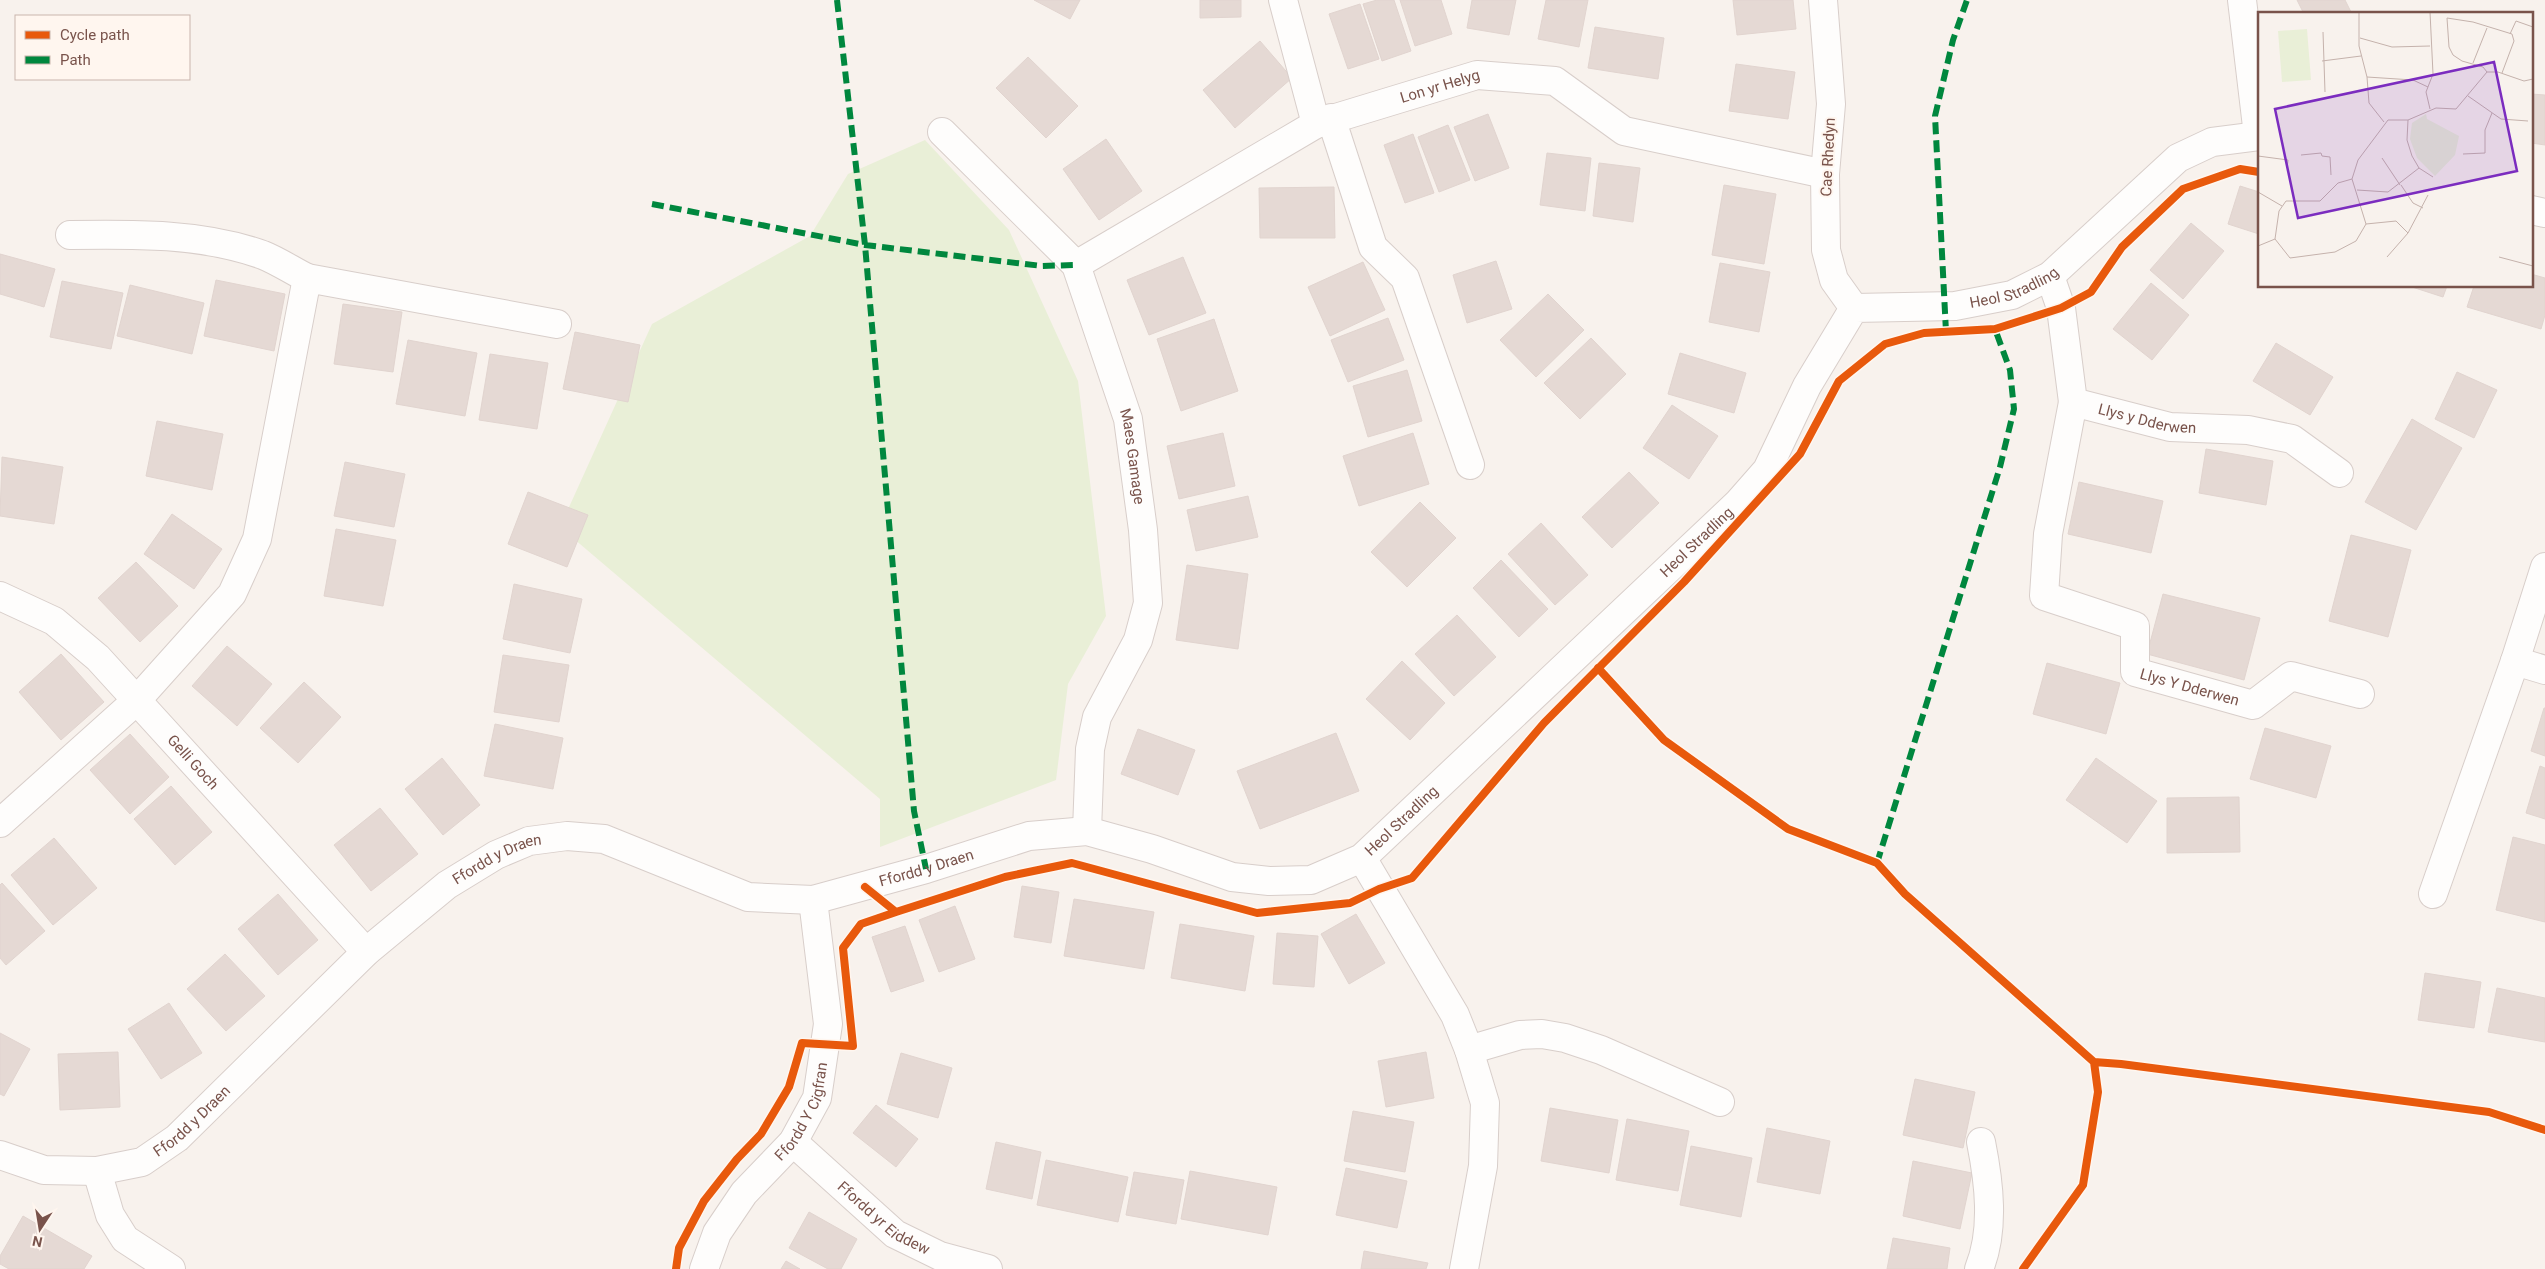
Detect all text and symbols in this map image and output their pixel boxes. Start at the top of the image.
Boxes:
inset map [2258,12,2532,288]
legend [15,15,190,80]
text: Cycle path [60,26,130,44]
text: Path [60,51,91,69]
street label: Lon yr Helyg [1398,66,1482,107]
street label: Cae Rhedyn [1817,117,1839,197]
street label: Heol Stradling [1968,264,2062,312]
street label: Llys y Dderwen [2096,400,2197,437]
street label: Maes Gamage [1116,406,1148,506]
street label: Heol Stradling [1656,503,1737,581]
street label: Llys Y Dderwen [2138,665,2241,710]
street label: Gelli Goch [164,731,222,793]
street label: Heol Stradling [1361,782,1442,860]
street label: Ffordd y Draen [449,830,542,888]
street label: Ffordd y Draen [877,845,976,890]
street label: Ffordd Y Cigfran [771,1061,831,1165]
street label: Ffordd y Draen [150,1082,234,1160]
street label: Ffordd yr Eiddew [834,1178,933,1259]
north arrow [15,1204,65,1254]
text: N [31,1233,44,1251]

